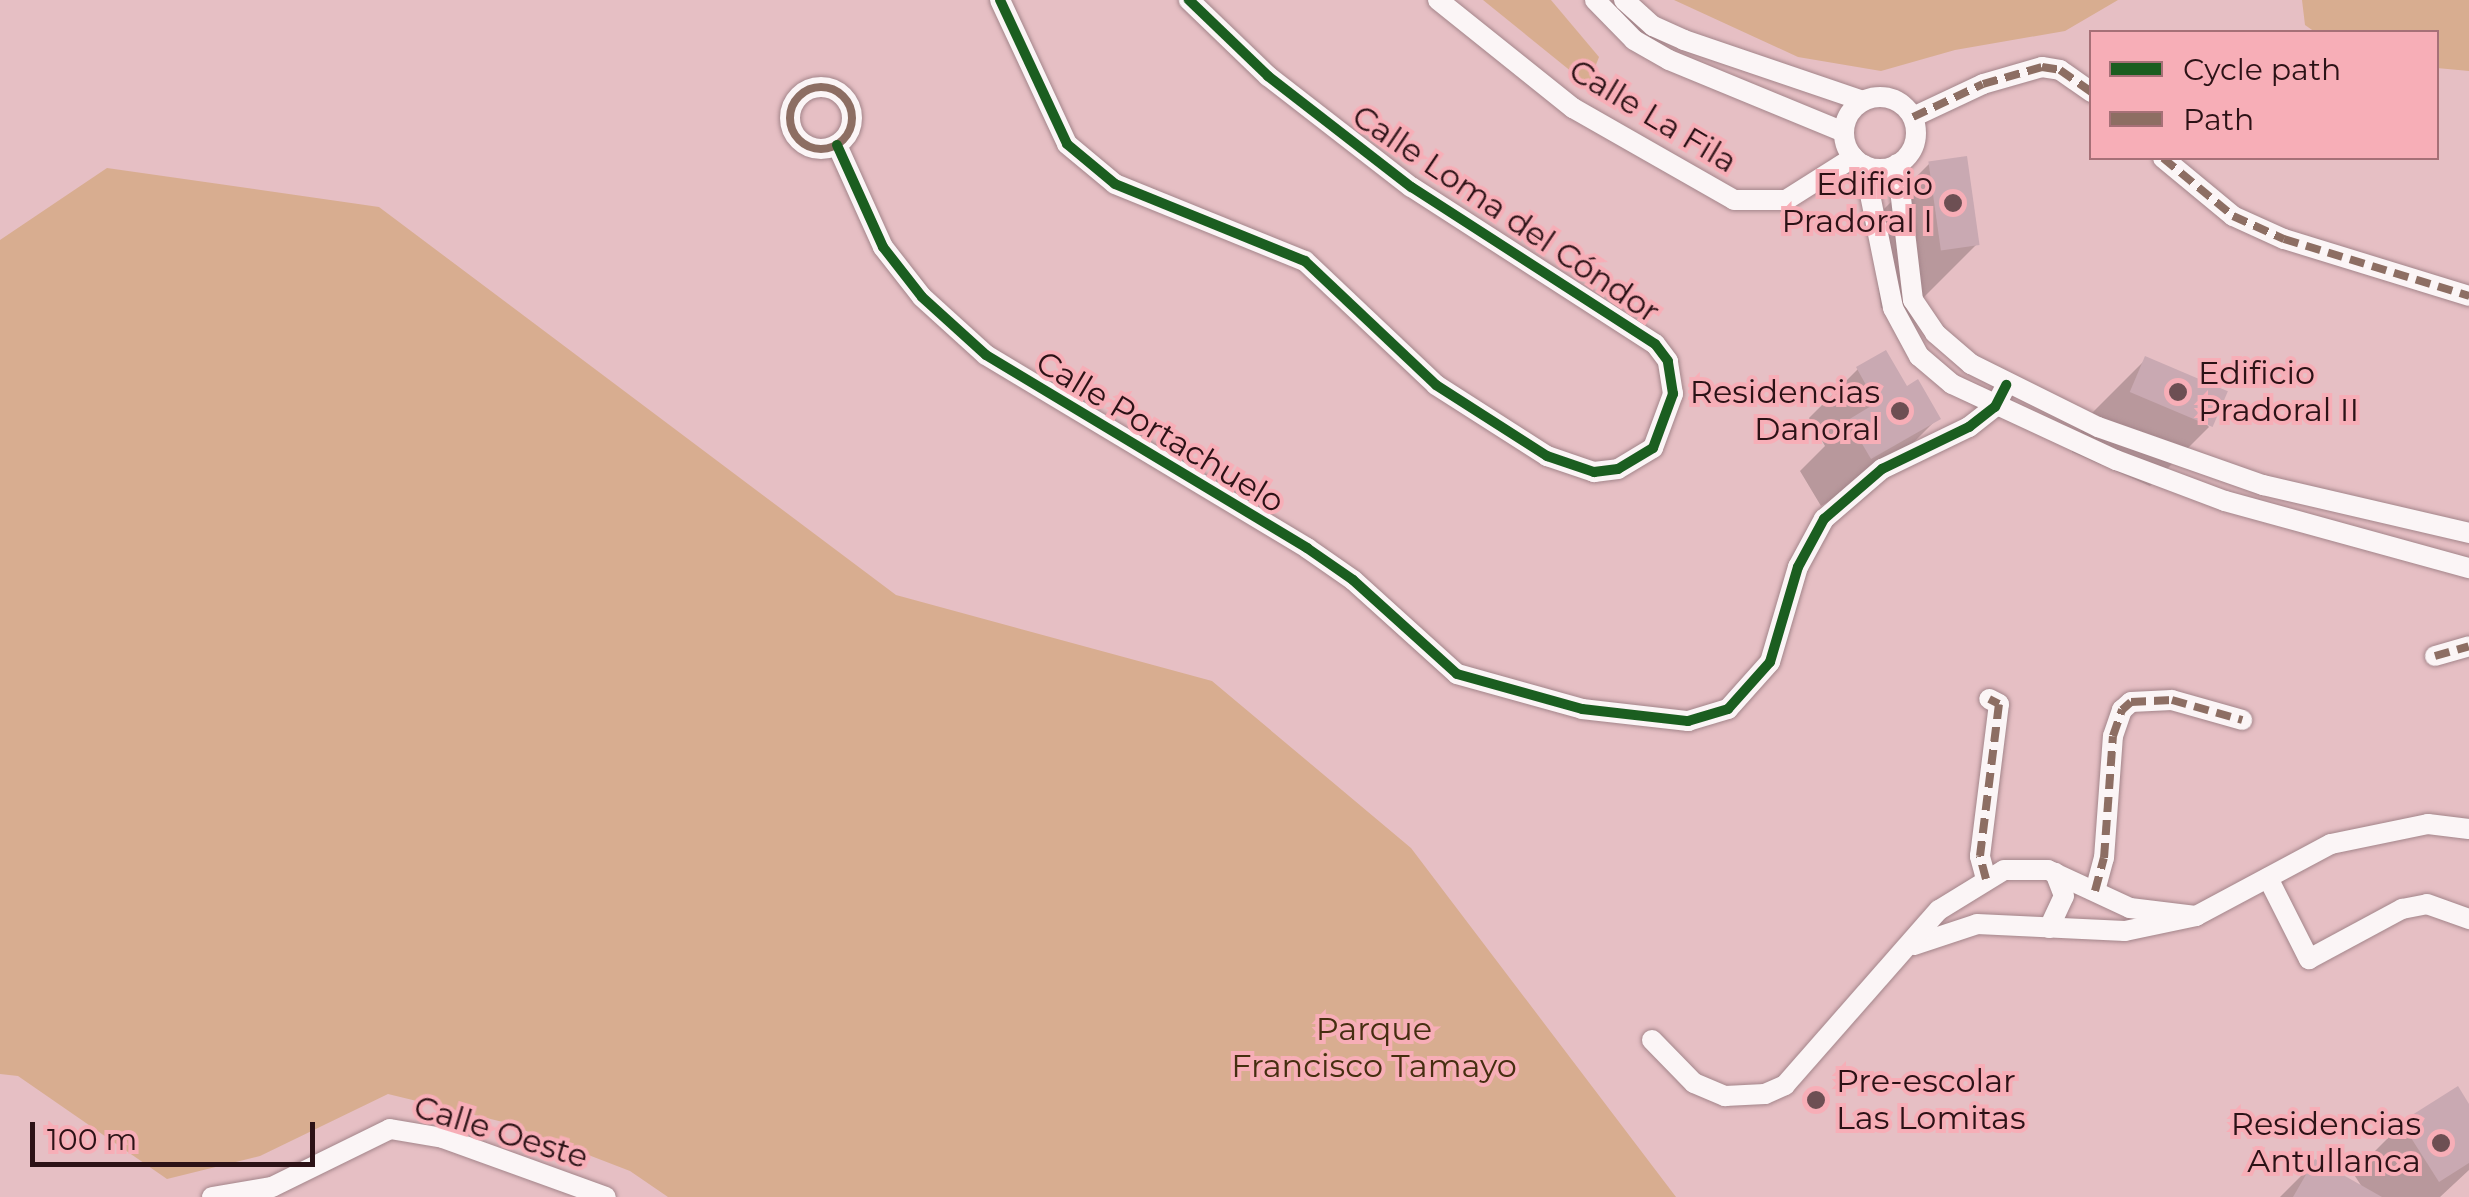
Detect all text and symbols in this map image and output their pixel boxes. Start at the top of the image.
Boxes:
legend [2089,30,2439,160]
street label: Calle La Fila [1562,51,1744,181]
text: Cycle path [2183,51,2341,88]
street label: Calle Loma del Cóndor [1345,97,1667,331]
text: Path [2183,101,2254,138]
place label: Edificio Pradoral I [1782,166,1933,241]
marker: Edificio Pradoral I [1942,192,1964,214]
street label: Calle Portachuelo [1029,343,1291,521]
place label: Edificio Pradoral II [2198,355,2359,430]
place label: Residencias Danoral [1690,374,1880,449]
marker: Edificio Pradoral II [2167,381,2189,403]
marker: Residencias Danoral [1889,400,1911,422]
park label: Parque Francisco Tamayo [1231,1011,1517,1086]
place label: Pre-escolar Las Lomitas [1836,1063,2026,1138]
street label: Calle Oeste [409,1087,593,1177]
marker: Pre-escolar Las Lomitas [1805,1089,1827,1111]
scale bar [35,1102,320,1164]
place label: Residencias Antullanca [2231,1106,2421,1181]
text: 100 m [47,1121,137,1158]
marker: Residencias Antullanca [2430,1132,2452,1154]

